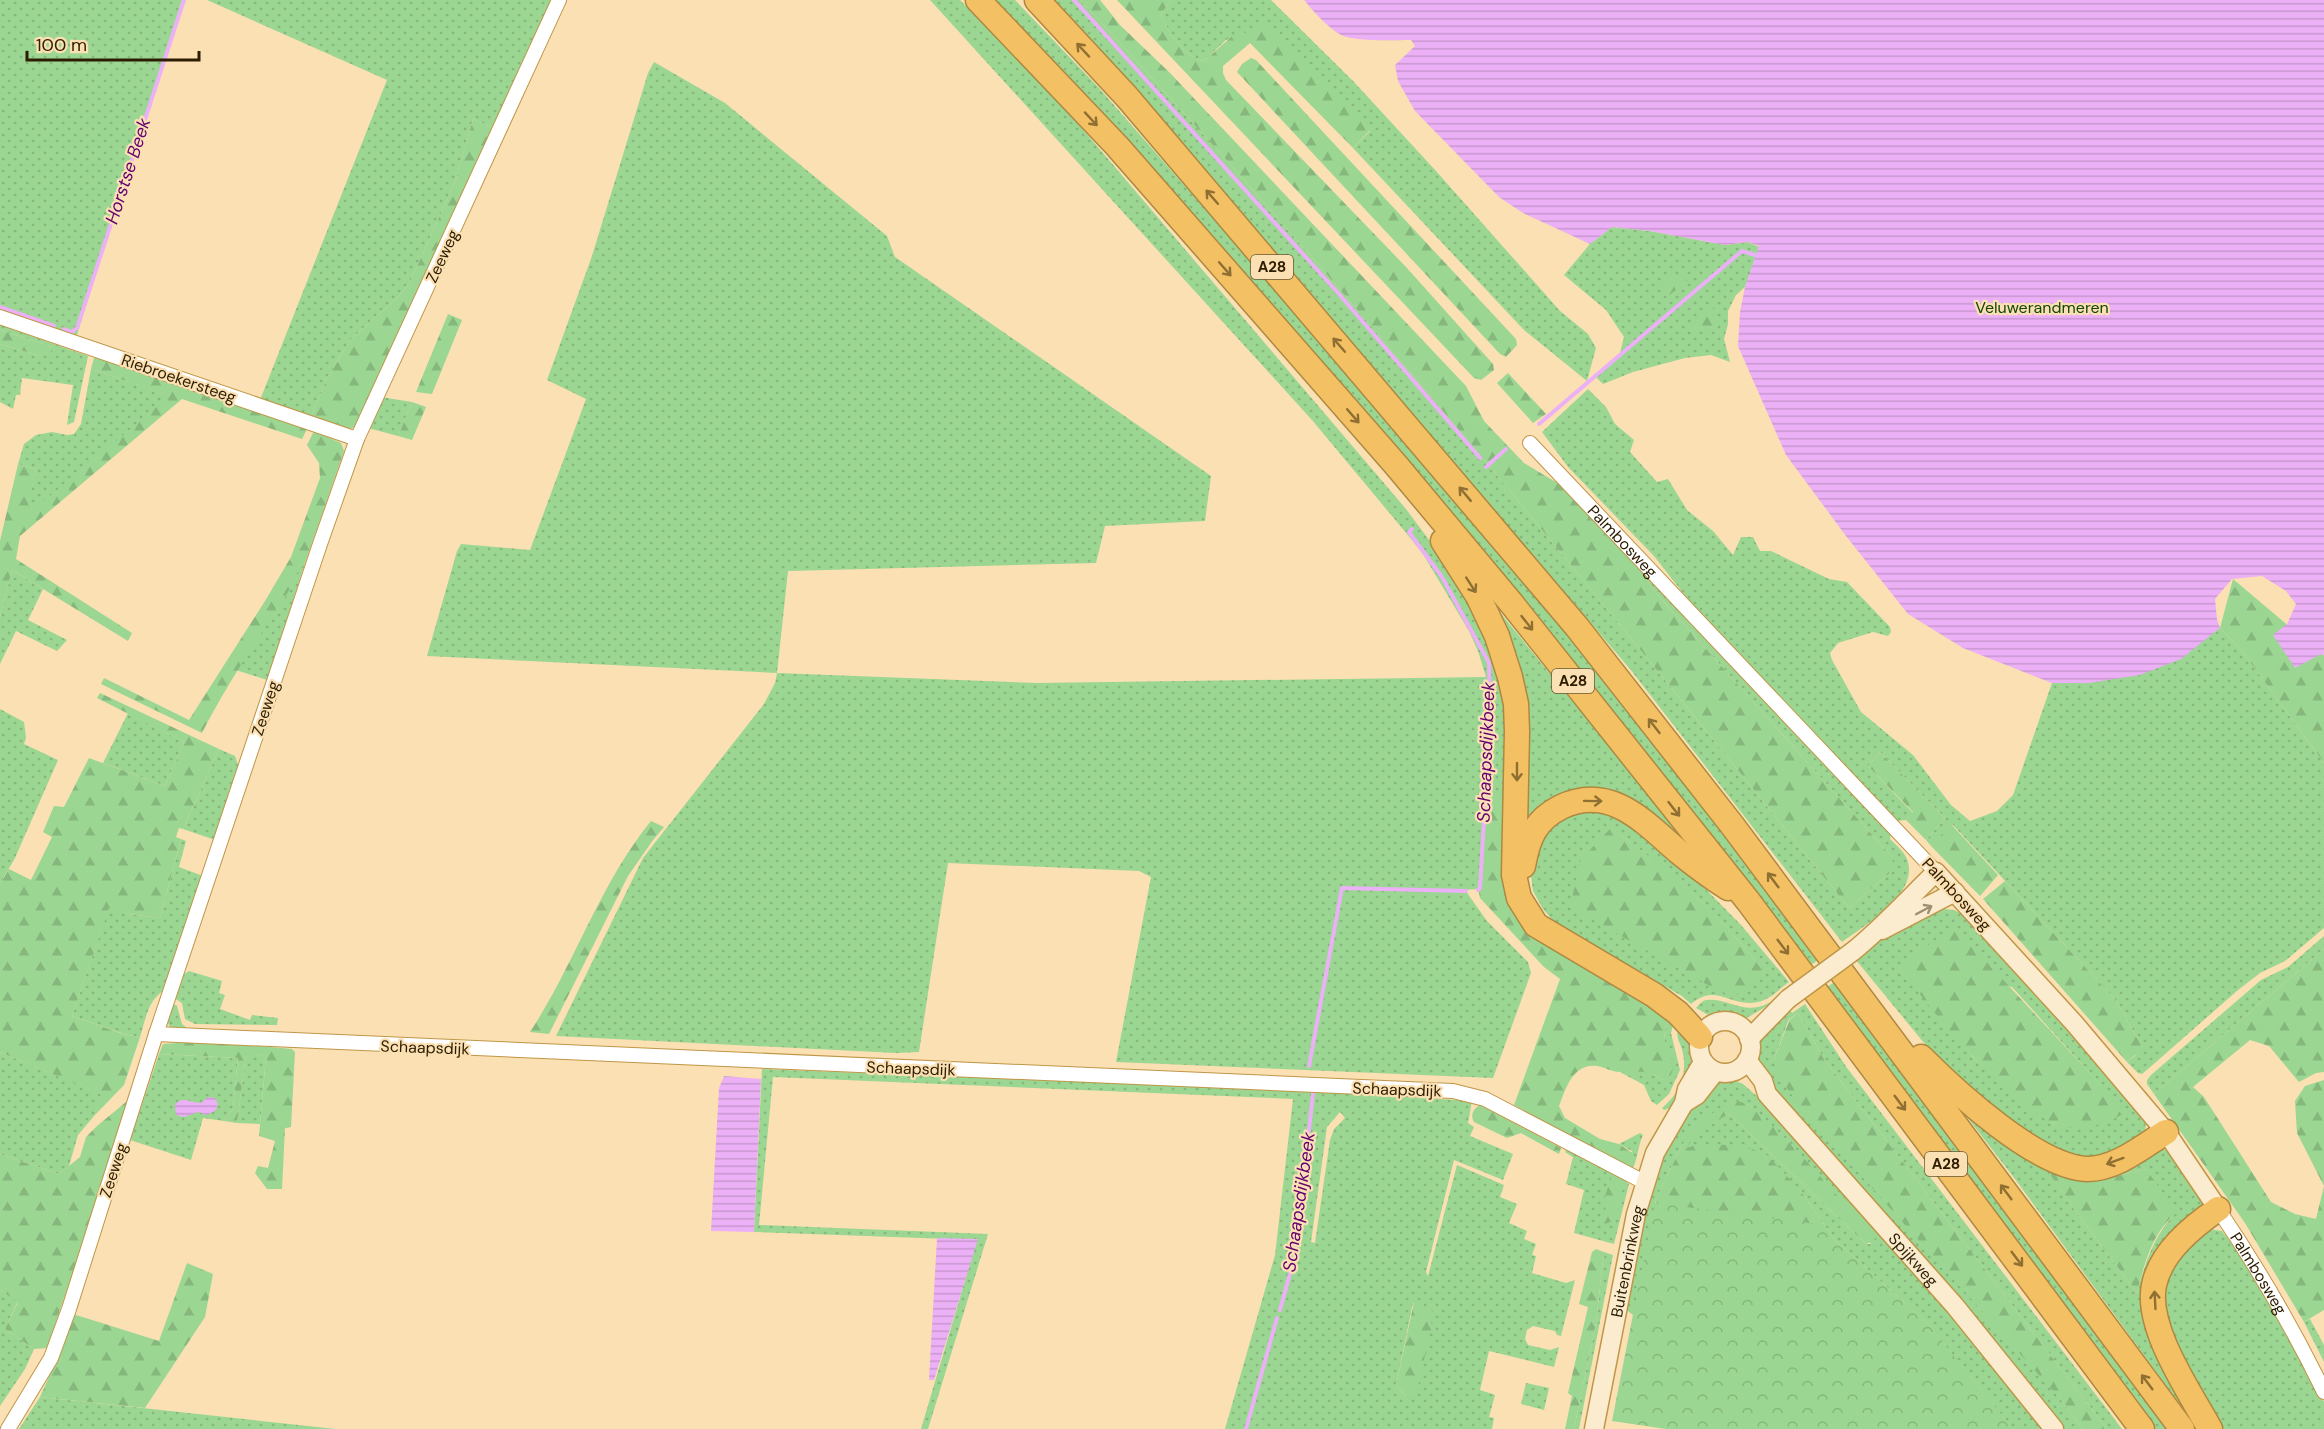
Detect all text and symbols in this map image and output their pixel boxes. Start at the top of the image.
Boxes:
scale bar [27,24,200,62]
text: 100 m [36,33,87,57]
one-way arrow [1076,43,1090,58]
one-way arrow [1084,111,1098,126]
water label: Horstse Beek [100,114,157,227]
one-way arrow [1205,190,1219,205]
street label: Zeeweg [421,226,464,286]
road number: A28 [1251,255,1293,279]
one-way arrow [1218,261,1232,276]
park label: Veluwerandmeren [1975,297,2109,318]
one-way arrow [1332,337,1345,353]
street label: Riebroekersteeg [119,349,239,408]
one-way arrow [1346,408,1360,423]
one-way arrow [1458,487,1472,502]
street label: Palmbosweg [1583,501,1662,582]
one-way arrow [1465,577,1478,594]
one-way arrow [1521,615,1534,631]
road number: A28 [1552,669,1594,693]
street label: Zeeweg [247,678,284,738]
water label: Schaapsdijkbeek [1472,680,1500,823]
one-way arrow [1648,718,1661,734]
one-way arrow [1511,761,1523,781]
one-way arrow [1583,795,1603,807]
one-way arrow [1668,801,1681,817]
street label: Palmbosweg [1917,853,1996,935]
one-way arrow [1767,872,1780,888]
one-way arrow [1915,903,1933,915]
one-way arrow [1777,939,1789,955]
street label: Schaapsdijk [380,1035,470,1060]
street label: Schaapsdijk [866,1056,956,1081]
street label: Schaapsdijk [1352,1077,1442,1102]
one-way arrow [1894,1095,1906,1111]
water label: Schaapsdijkbeek [1277,1130,1321,1274]
street label: Zeeweg [95,1140,132,1200]
road number: A28 [1925,1152,1967,1176]
one-way arrow [2107,1157,2125,1168]
one-way arrow [2000,1184,2013,1200]
street label: Buitenbrinkweg [1606,1202,1649,1319]
street label: Spijkweg [1884,1228,1943,1291]
street label: Palmbosweg [2225,1228,2291,1318]
one-way arrow [2011,1251,2023,1267]
one-way arrow [2149,1290,2160,1310]
one-way arrow [2141,1374,2154,1390]

